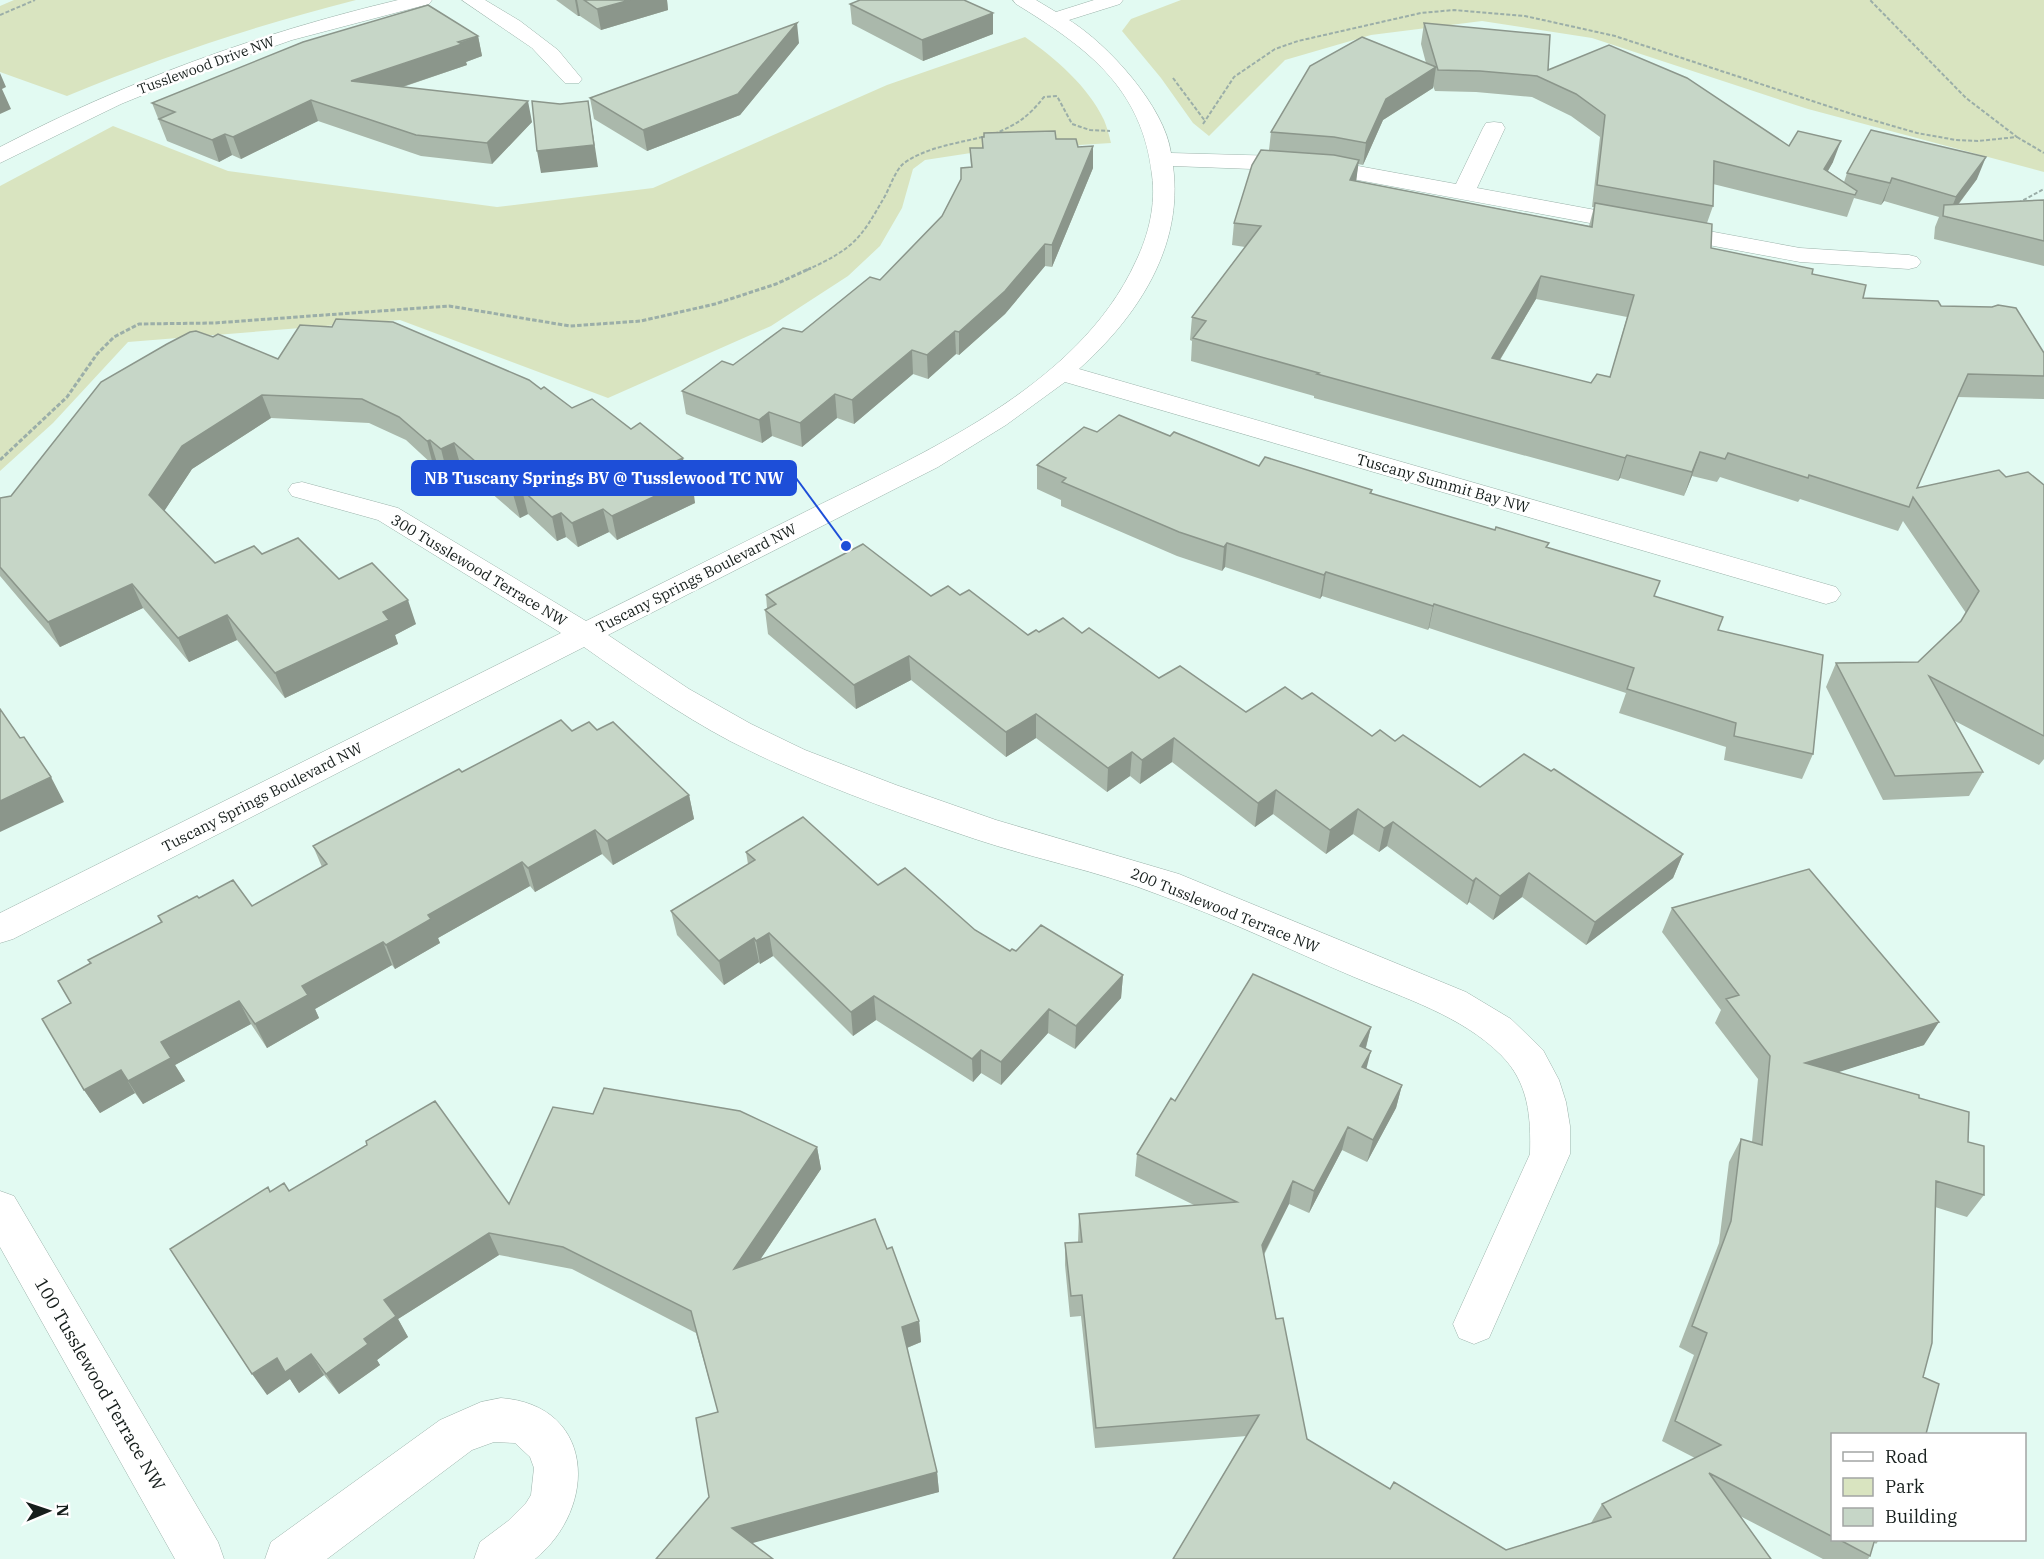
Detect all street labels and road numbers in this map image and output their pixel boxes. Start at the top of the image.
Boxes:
street label: Tusslewood Drive NW [135,32,277,98]
street label: Tuscany Summit Bay NW [1354,449,1532,517]
street label: 300 Tusslewood Terrace NW [388,510,571,630]
street label: Tuscany Springs Boulevard NW [593,519,800,637]
street label: Tuscany Springs Boulevard NW [159,738,366,856]
street label: 200 Tusslewood Terrace NW [1128,863,1322,957]
street label: 100 Tusslewood Terrace NW [30,1273,171,1495]

